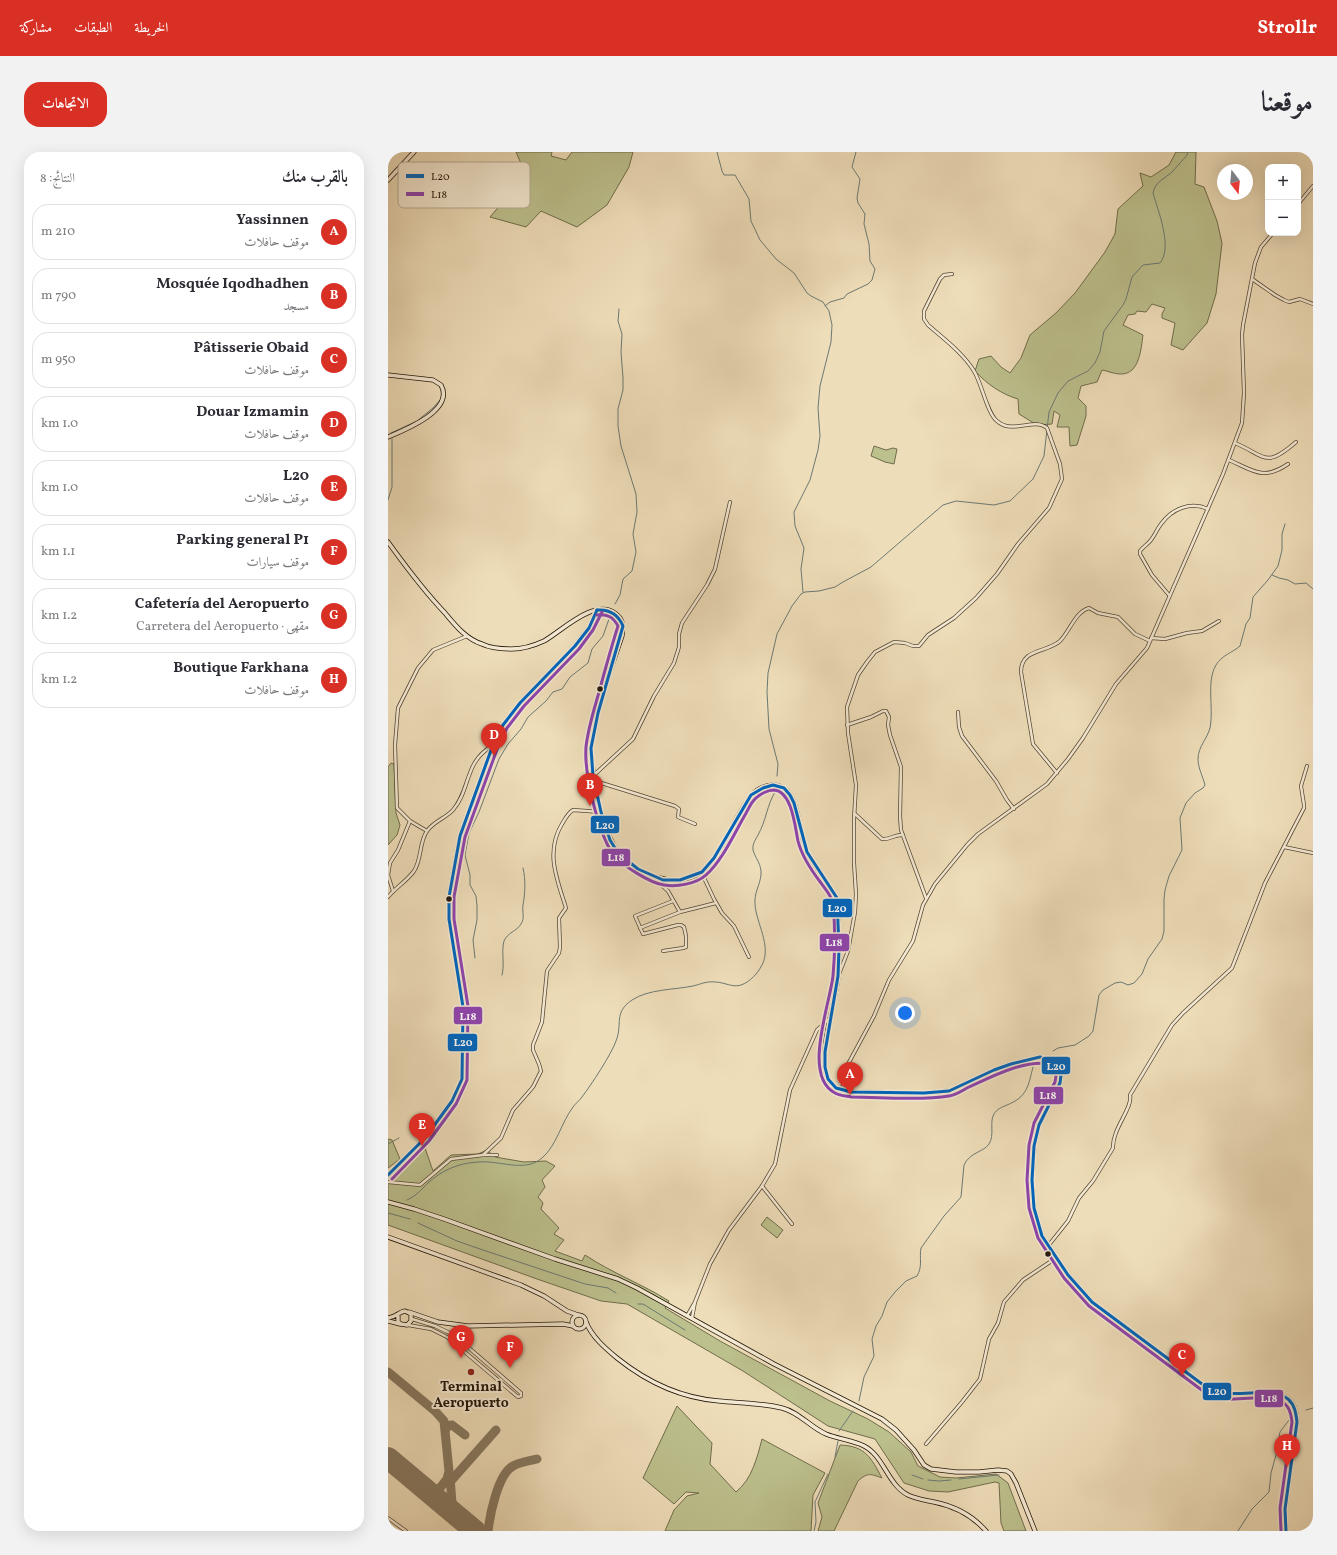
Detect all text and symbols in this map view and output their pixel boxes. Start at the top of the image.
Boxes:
text: Strollr [1258,15,1317,41]
text: مشاركة [20,19,52,38]
text: الطبقات [74,19,112,38]
text: الخريطة [134,19,168,38]
button: الاتجاهات [24,82,107,127]
text: موقعنا [1261,84,1313,123]
legend [398,162,530,208]
north arrow [1217,164,1253,200]
map controls [1265,164,1301,236]
button: + [1265,164,1301,200]
text: بالقرب منك [282,166,348,189]
text: النتائج: 8 [40,170,75,188]
text: L20 [431,170,450,185]
text: L18 [431,188,447,203]
button: − [1265,200,1301,236]
text: Yassinnen [236,210,309,231]
text: 210 m [41,223,75,241]
text: A [329,223,339,241]
text: موقف حافلات [244,234,309,252]
text: Mosquée Iqodhadhen [156,274,309,295]
text: 790 m [41,287,76,305]
text: B [330,287,338,305]
text: مسجد [283,298,309,316]
text: Pâtisserie Obaid [194,338,309,359]
text: 950 m [41,351,76,369]
text: C [330,351,338,369]
text: موقف حافلات [244,362,309,380]
text: Douar Izmamin [196,402,309,423]
text: 1.0 km [41,415,78,433]
text: D [329,415,339,433]
text: موقف حافلات [244,426,309,444]
text: L20 [283,466,309,487]
text: 1.0 km [41,479,78,497]
text: E [330,479,338,497]
text: موقف حافلات [244,490,309,508]
text: Parking general P1 [176,530,309,551]
text: 1.1 km [41,543,75,561]
text: F [330,543,338,561]
text: موقف سيارات [246,554,309,572]
text: Cafetería del Aeropuerto [135,594,309,615]
text: 1.2 km [41,607,77,625]
text: G [329,607,339,625]
text: مقهى · Carretera del Aeropuerto [136,618,309,636]
text: Boutique Farkhana [173,658,309,679]
text: 1.2 km [41,671,77,689]
text: H [329,671,339,689]
text: موقف حافلات [244,682,309,700]
unlabelled marker [595,684,605,694]
pin: D [481,723,507,756]
pin: B [577,773,603,806]
line badge: L20 [590,815,620,834]
text: L20 [595,819,615,834]
line badge: L18 [601,848,631,867]
text: L18 [607,851,625,866]
unlabelled marker [444,894,454,904]
line badge: L20 [822,898,853,918]
text: L20 [827,902,847,917]
line badge: L18 [819,933,850,952]
text: L18 [825,936,843,951]
your location [895,1003,915,1023]
line badge: L18 [453,1006,483,1025]
text: L18 [459,1010,477,1025]
line badge: L20 [447,1033,478,1052]
text: L20 [453,1036,473,1051]
line badge: L20 [1041,1056,1071,1075]
text: L20 [1046,1060,1066,1075]
pin: A [837,1062,863,1095]
line badge: L18 [1033,1086,1064,1105]
text: L18 [1039,1089,1057,1104]
pin: E [409,1113,435,1146]
unlabelled marker [1043,1249,1053,1259]
pin: G [448,1325,474,1358]
pin: F [497,1335,523,1368]
pin: C [1169,1343,1195,1376]
marker: Terminal Aeropuerto [466,1367,476,1377]
place label: Terminal Aeropuerto [433,1378,509,1413]
line badge: L20 [1202,1382,1232,1401]
text: L20 [1207,1385,1227,1400]
line badge: L18 [1254,1389,1284,1408]
text: L18 [1260,1392,1278,1407]
pin: H [1274,1434,1300,1467]

